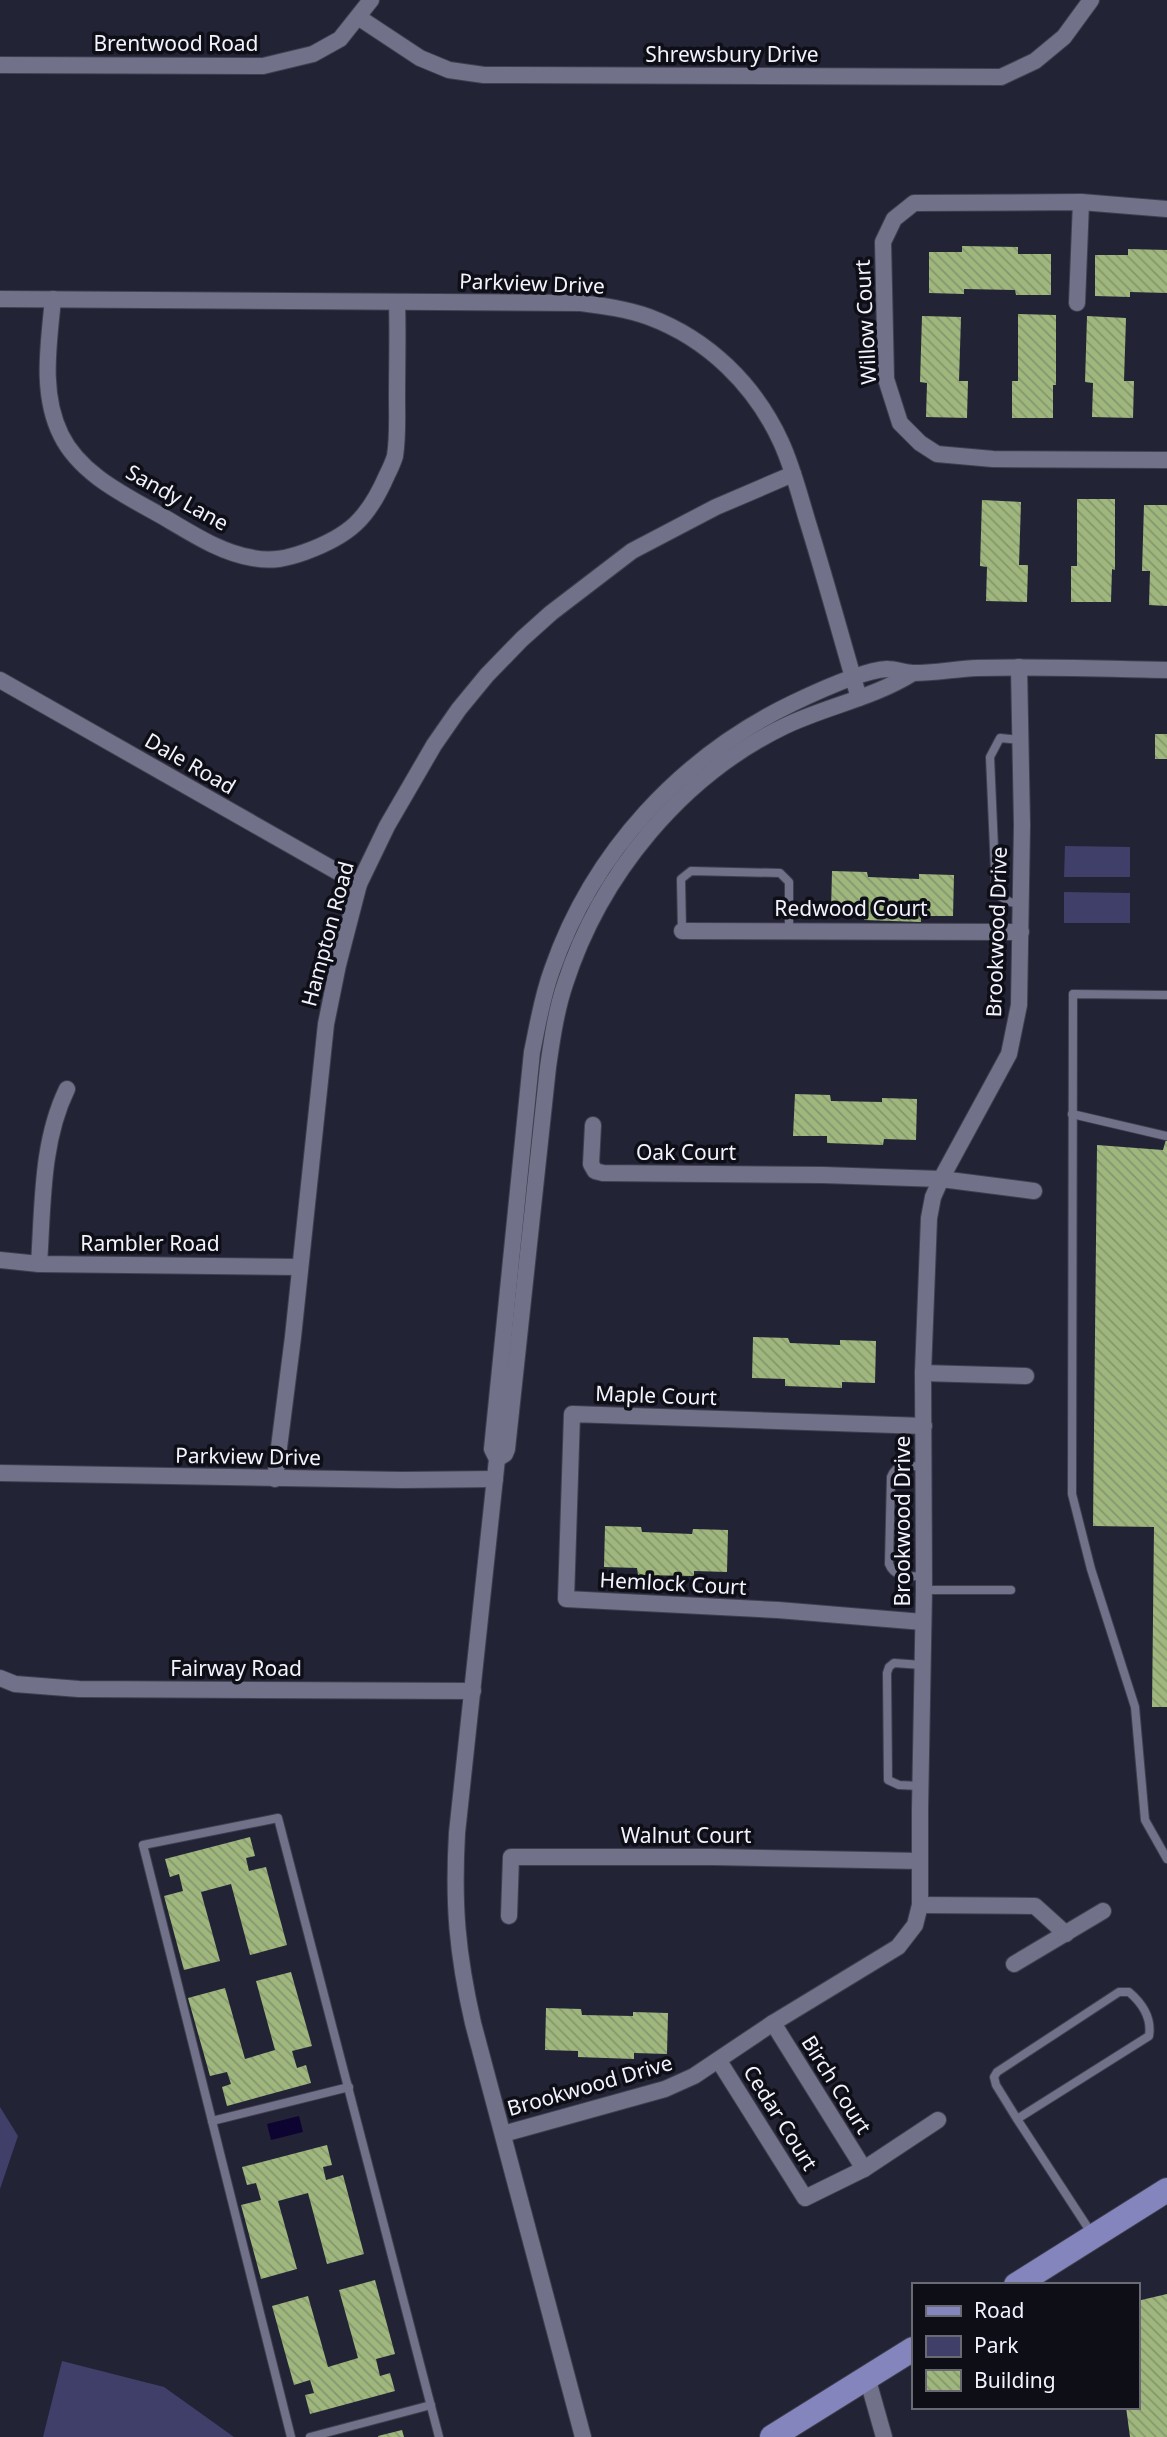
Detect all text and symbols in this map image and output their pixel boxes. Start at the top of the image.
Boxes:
street label: Brentwood Road [93,29,259,57]
street label: Shrewsbury Drive [645,40,819,68]
street label: Willow Court [848,258,882,385]
street label: Parkview Drive [459,266,605,300]
street label: Sandy Lane [121,457,234,537]
street label: Dale Road [140,726,241,800]
street label: Brookwood Drive [979,846,1013,1018]
street label: Hampton Road [294,858,360,1009]
street label: Redwood Court [774,894,928,922]
street label: Oak Court [636,1138,736,1166]
street label: Rambler Road [80,1229,220,1257]
street label: Maple Court [595,1379,718,1411]
street label: Brookwood Drive [888,1436,916,1606]
street label: Parkview Drive [175,1441,321,1471]
street label: Hemlock Court [599,1565,748,1601]
street label: Fairway Road [170,1654,302,1682]
street label: Walnut Court [621,1821,752,1849]
street label: Birch Court [796,2030,878,2139]
street label: Brookwood Drive [504,2048,676,2122]
street label: Cedar Court [737,2060,825,2176]
legend [912,2283,1139,2409]
text: Road [974,2296,1024,2324]
text: Park [974,2331,1019,2359]
text: Building [974,2366,1056,2394]

